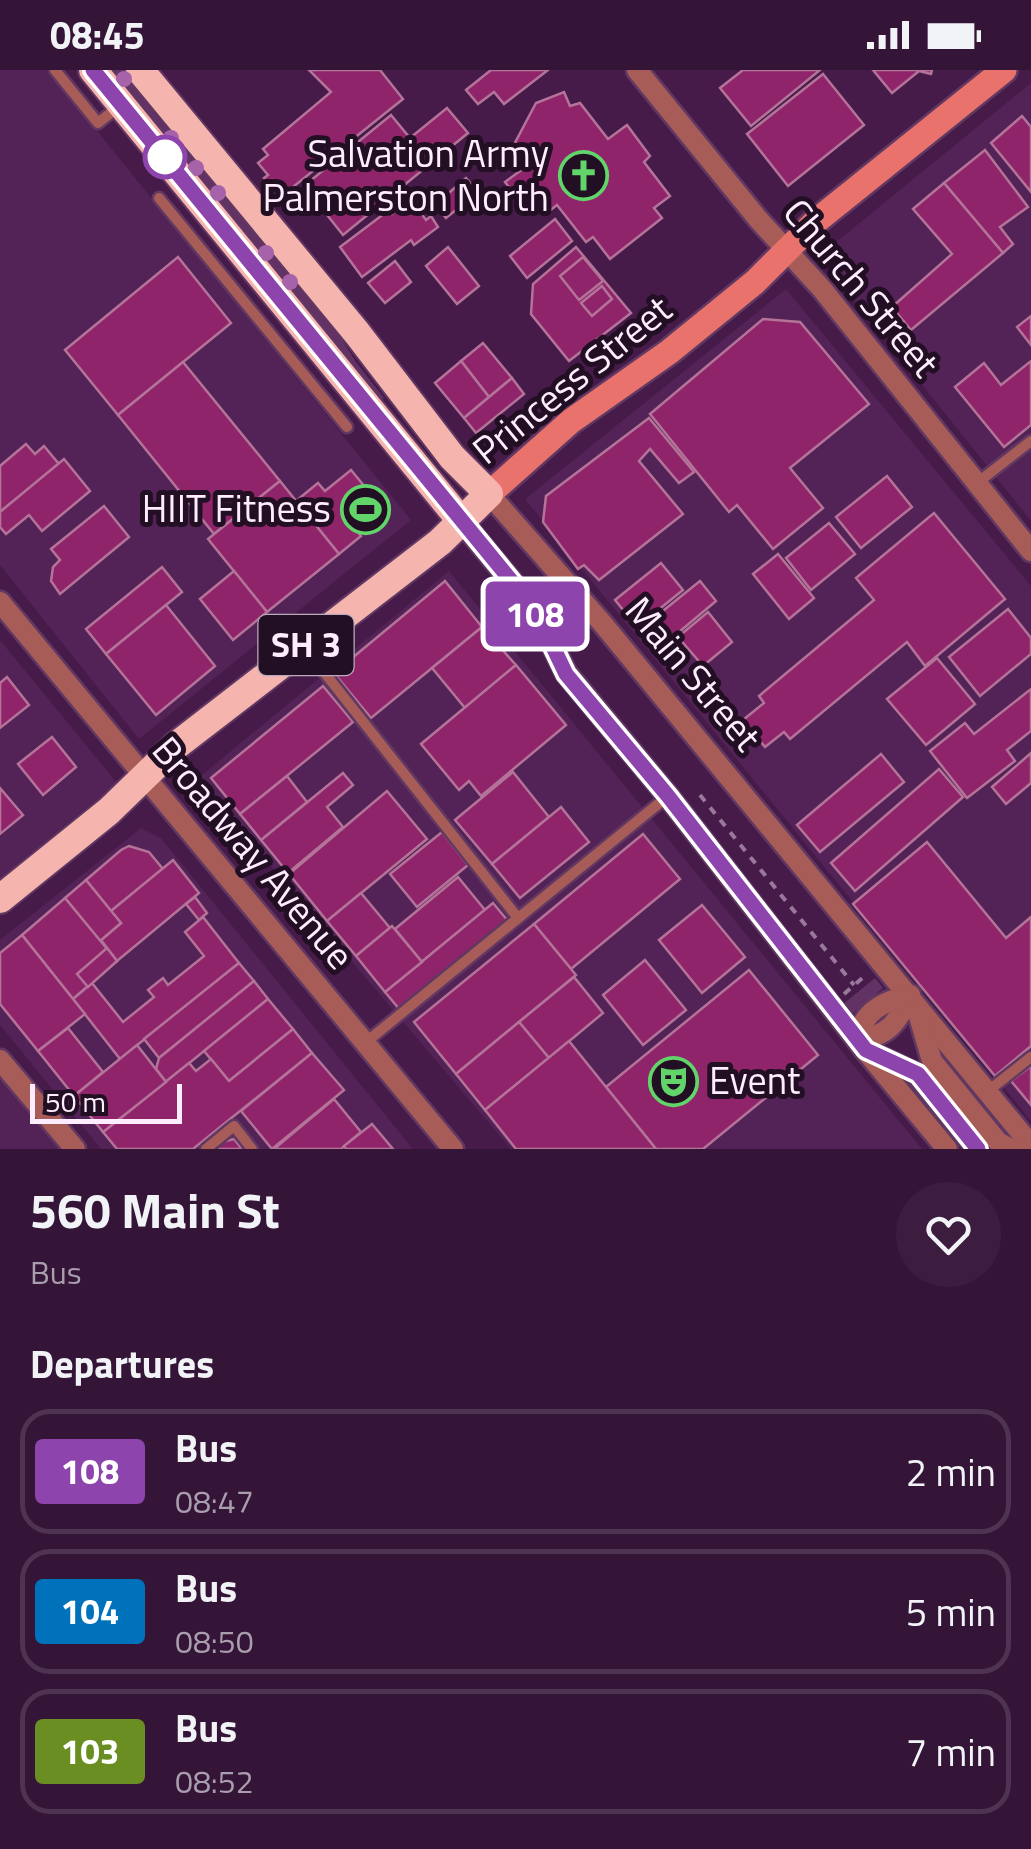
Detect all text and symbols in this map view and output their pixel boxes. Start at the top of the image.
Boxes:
text: 08:45 [50,6,145,64]
place label: Salvation Army Palmerston North [262,124,549,226]
unlabelled marker [144,136,186,178]
church icon: Salvation Army Palmerston North [558,150,610,202]
street label: Church Street [770,185,954,389]
street label: Princess Street [459,281,684,478]
place label: HIIT Fitness [142,479,331,537]
sports icon: HIIT Fitness [340,483,392,535]
line badge: 108 [478,582,592,646]
street label: Main Street [612,583,776,763]
text: 108 [506,587,564,641]
road number: SH 3 [258,615,354,675]
street label: Broadway Avenue [139,723,369,982]
place label: Event [709,1051,800,1109]
theatre icon: Event [648,1055,700,1107]
scale bar [30,1079,182,1124]
text: 50 m [45,1080,106,1123]
text: 560 Main St [30,1174,280,1247]
button: heart [896,1182,1001,1287]
text: Bus [30,1248,82,1296]
text: Departures [30,1335,214,1393]
text: Bus [175,1419,237,1477]
text: 2 min [906,1443,996,1501]
text: 108 [61,1444,119,1498]
text: 08:47 [175,1477,254,1525]
text: Bus [175,1559,237,1617]
text: 5 min [906,1583,996,1641]
text: 104 [61,1584,119,1638]
text: 08:50 [175,1617,254,1665]
text: Bus [175,1699,237,1757]
text: 7 min [906,1723,996,1781]
text: 103 [61,1724,119,1778]
text: 08:52 [175,1757,254,1805]

